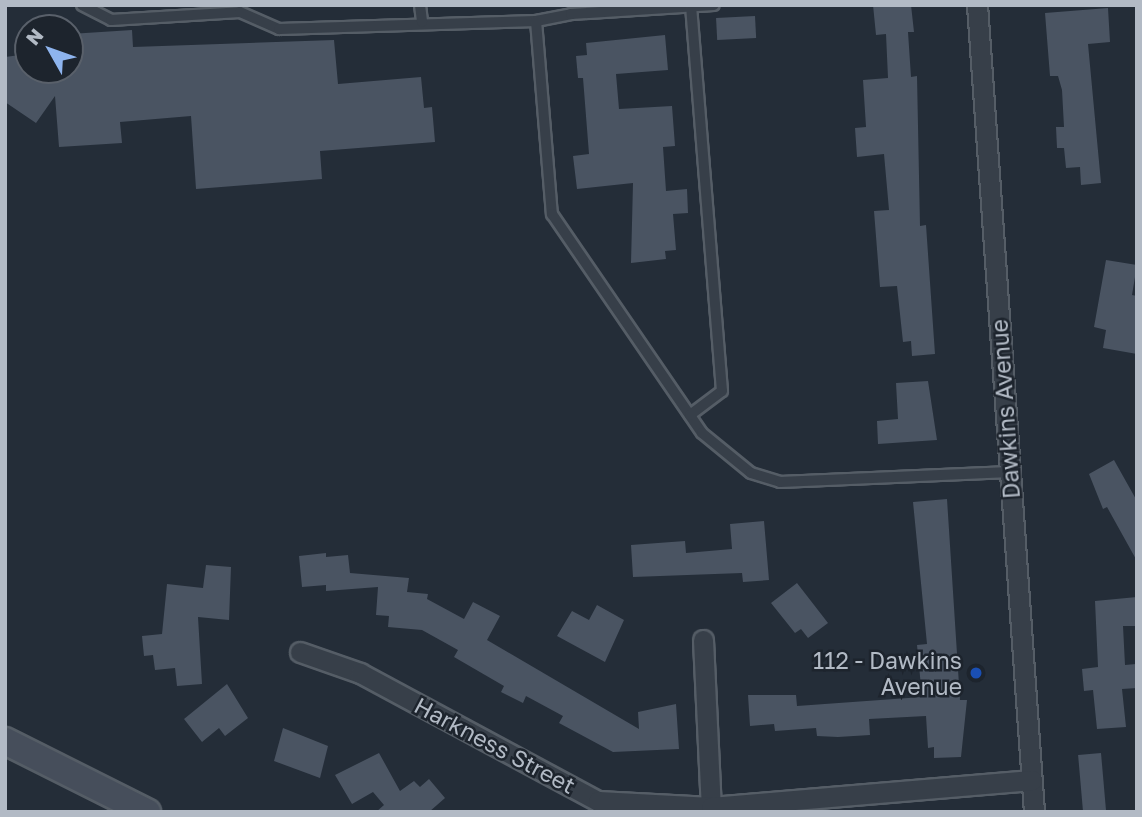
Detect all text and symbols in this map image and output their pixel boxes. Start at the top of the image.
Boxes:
north arrow [14,14,84,84]
text: N [21,24,48,49]
street label: Dawkins Avenue [985,318,1025,500]
place label: 112 - Dawkins Avenue [813,646,962,700]
marker: 112 - Dawkins Avenue [968,665,984,681]
street label: Harkness Street [410,691,580,799]

